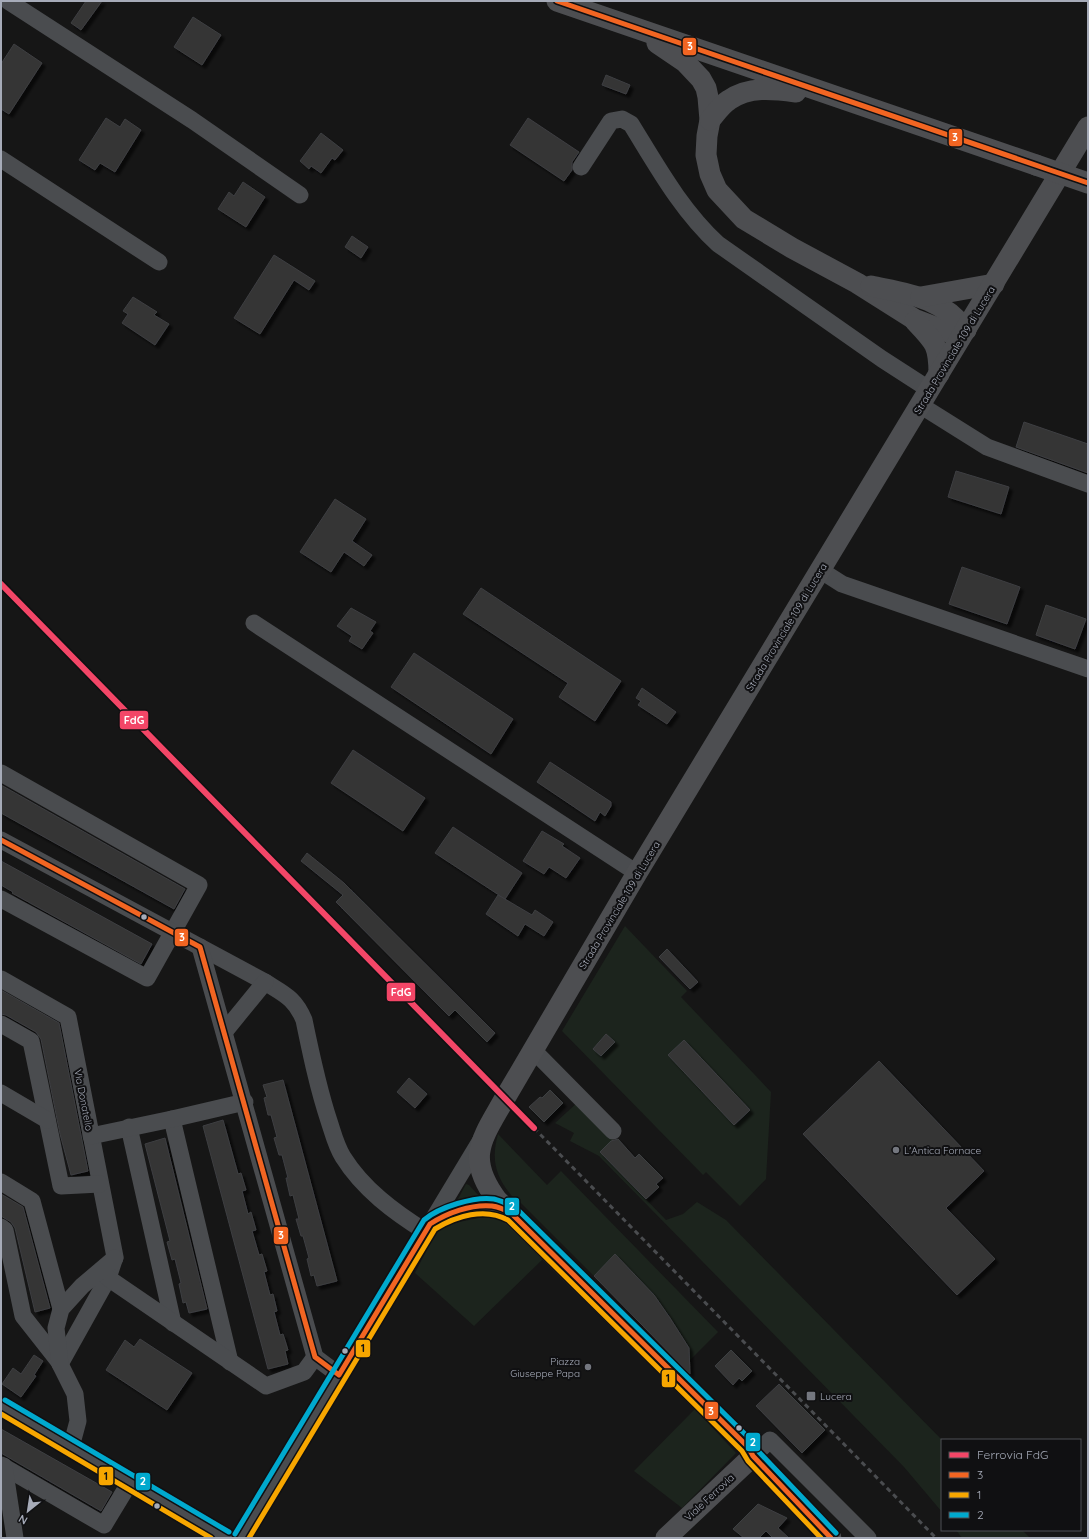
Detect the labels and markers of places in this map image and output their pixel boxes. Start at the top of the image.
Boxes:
unlabelled marker [139,912,149,922]
place label: L'Antica Fornace [904,1144,981,1157]
marker: L'Antica Fornace [891,1145,901,1155]
unlabelled marker [340,1346,350,1356]
place label: Piazza Giuseppe Papa [510,1355,580,1380]
marker: Piazza Giuseppe Papa [583,1362,593,1372]
marker: Lucera [805,1390,817,1402]
place label: Lucera [820,1390,852,1403]
unlabelled marker [734,1423,744,1433]
unlabelled marker [152,1501,162,1511]

